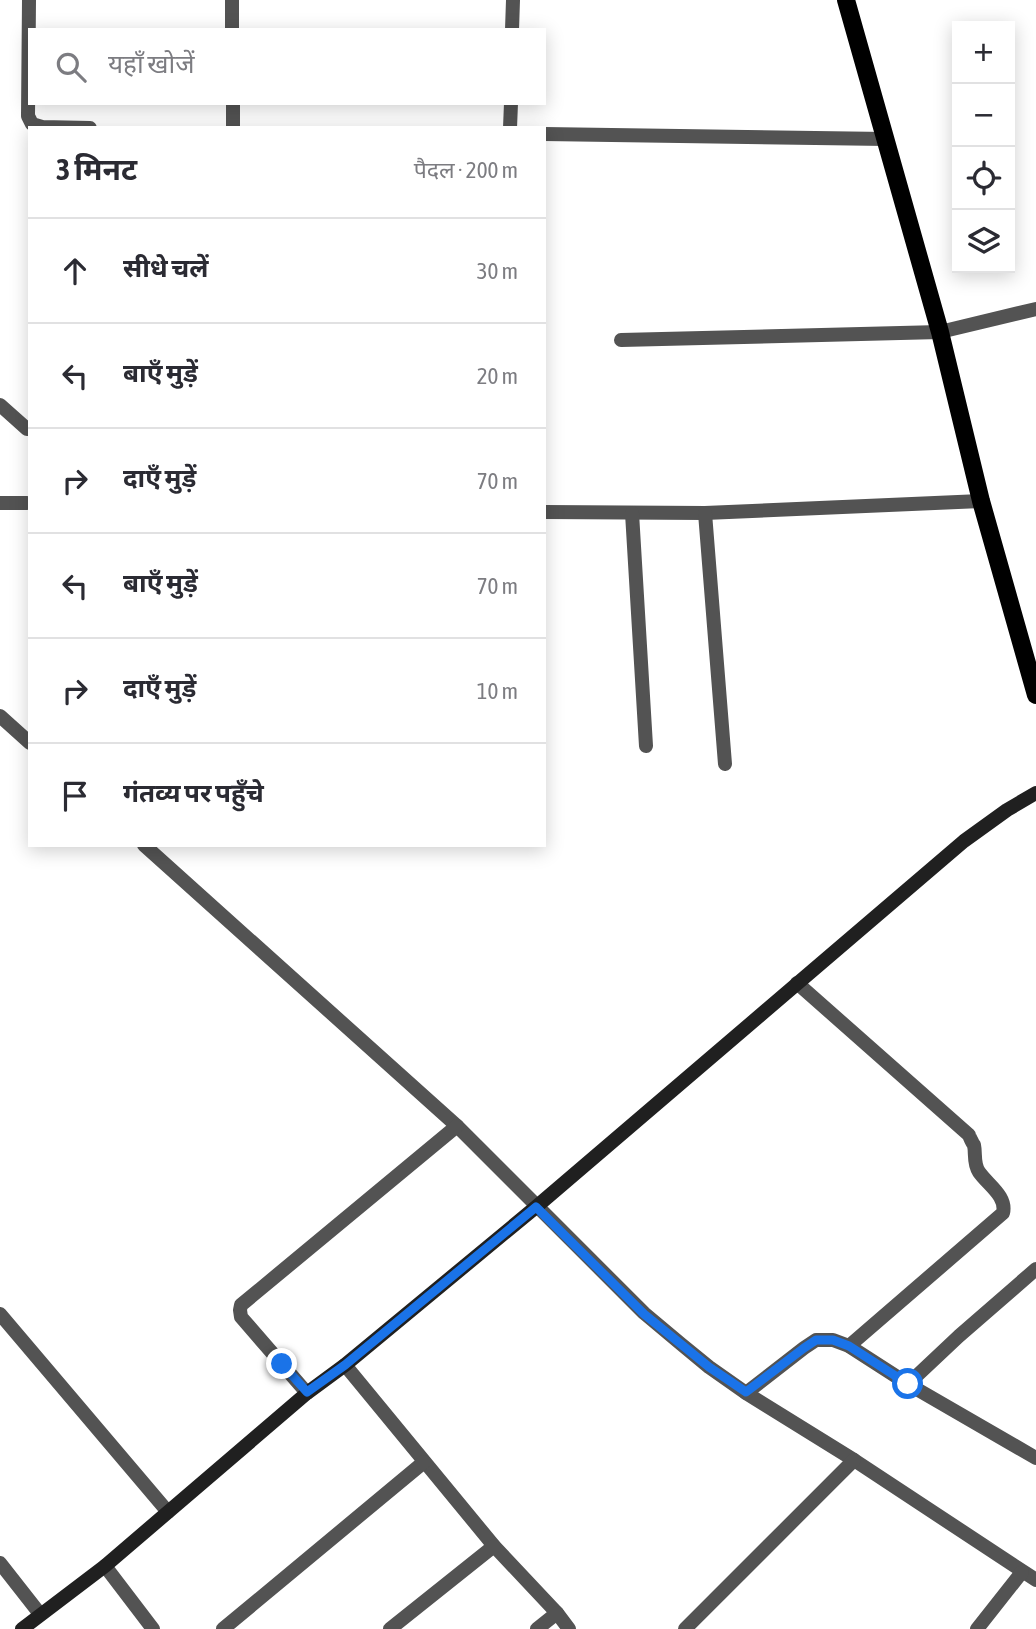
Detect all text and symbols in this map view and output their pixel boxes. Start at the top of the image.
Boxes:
map controls [952,21,1015,273]
button: + [952,21,1015,84]
search box [28,28,546,105]
icon: search [52,48,90,86]
text: यहाँ खोजें [108,49,194,79]
button: − [952,84,1015,147]
button: locate [952,147,1015,210]
text: 3 मिनट [56,152,137,186]
text: पैदल · 200 m [414,157,518,183]
button: layers [952,210,1015,273]
icon: ahead [56,252,94,290]
text: सीधे चलें [123,253,209,283]
text: 30 m [477,258,518,284]
icon: left [56,357,94,395]
text: बाएँ मुड़ें [123,358,198,388]
text: 20 m [477,363,518,389]
icon: right [56,462,94,500]
text: दाएँ मुड़ें [123,463,196,493]
text: 70 m [477,468,518,494]
icon: left [56,567,94,605]
text: बाएँ मुड़ें [123,568,198,598]
text: 70 m [477,573,518,599]
icon: right [56,672,94,710]
text: दाएँ मुड़ें [123,673,196,703]
text: 10 m [477,678,518,704]
icon: arrive [56,777,94,815]
text: गंतव्य पर पहुँचे [123,778,264,808]
route end [266,1348,297,1379]
route start [892,1368,923,1399]

